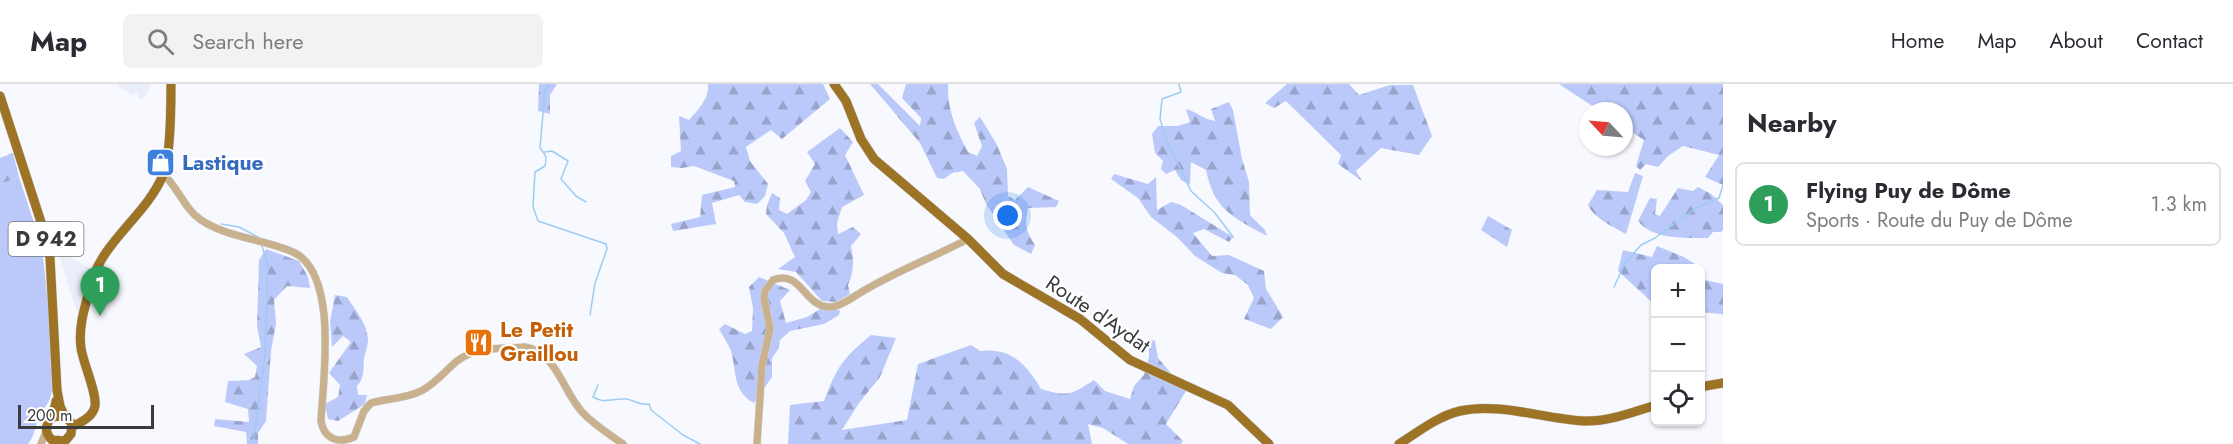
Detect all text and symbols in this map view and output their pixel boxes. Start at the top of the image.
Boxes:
search box [123,14,543,68]
text: Map [30,21,87,62]
icon: search [144,25,177,58]
text: Search here [192,25,304,57]
text: Home [1891,26,1944,56]
text: Map [1977,26,2017,56]
text: About [2050,26,2103,56]
text: Contact [2136,26,2203,56]
north arrow [1579,102,1633,156]
text: Nearby [1747,104,1836,142]
shop icon: Lastique [145,147,177,179]
place label: Lastique [182,148,264,178]
text: Flying Puy de Dôme [1806,174,2011,206]
text: 1 [1763,190,1774,219]
text: 1.3 km [2151,190,2207,219]
your location [993,201,1022,230]
text: Sports · Route du Puy de Dôme [1806,206,2073,235]
road number: D 942 [9,222,84,256]
map controls [1651,264,1705,426]
button: + [1651,264,1705,318]
pin: 1 [80,266,120,316]
street label: Route d'Aydat [1040,268,1156,360]
place label: Le Petit Graillou [500,315,579,369]
button: − [1651,318,1705,372]
restaurant icon: Le Petit Graillou [463,326,495,358]
button: locate [1651,372,1705,426]
scale bar [18,402,154,430]
text: 200 m [27,404,73,427]

